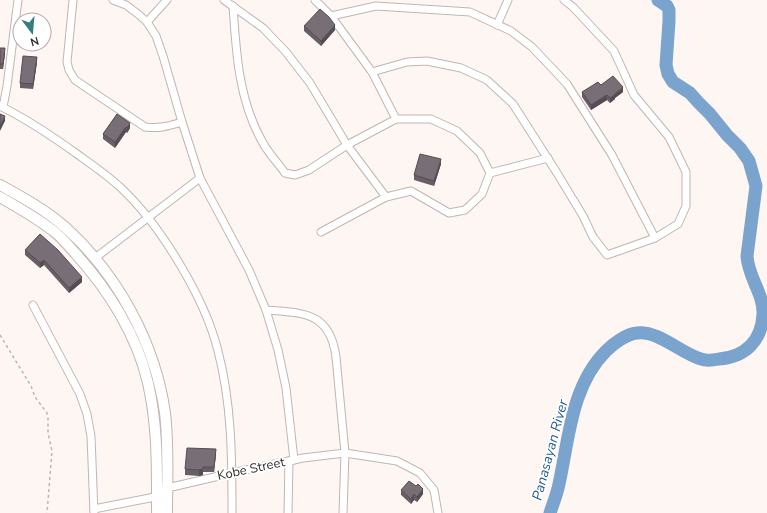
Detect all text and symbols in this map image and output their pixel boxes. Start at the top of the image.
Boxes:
north arrow [12,12,52,52]
text: N [29,33,41,49]
water label: Panasayan River [527,397,573,502]
street label: Kobe Street [216,453,287,485]

